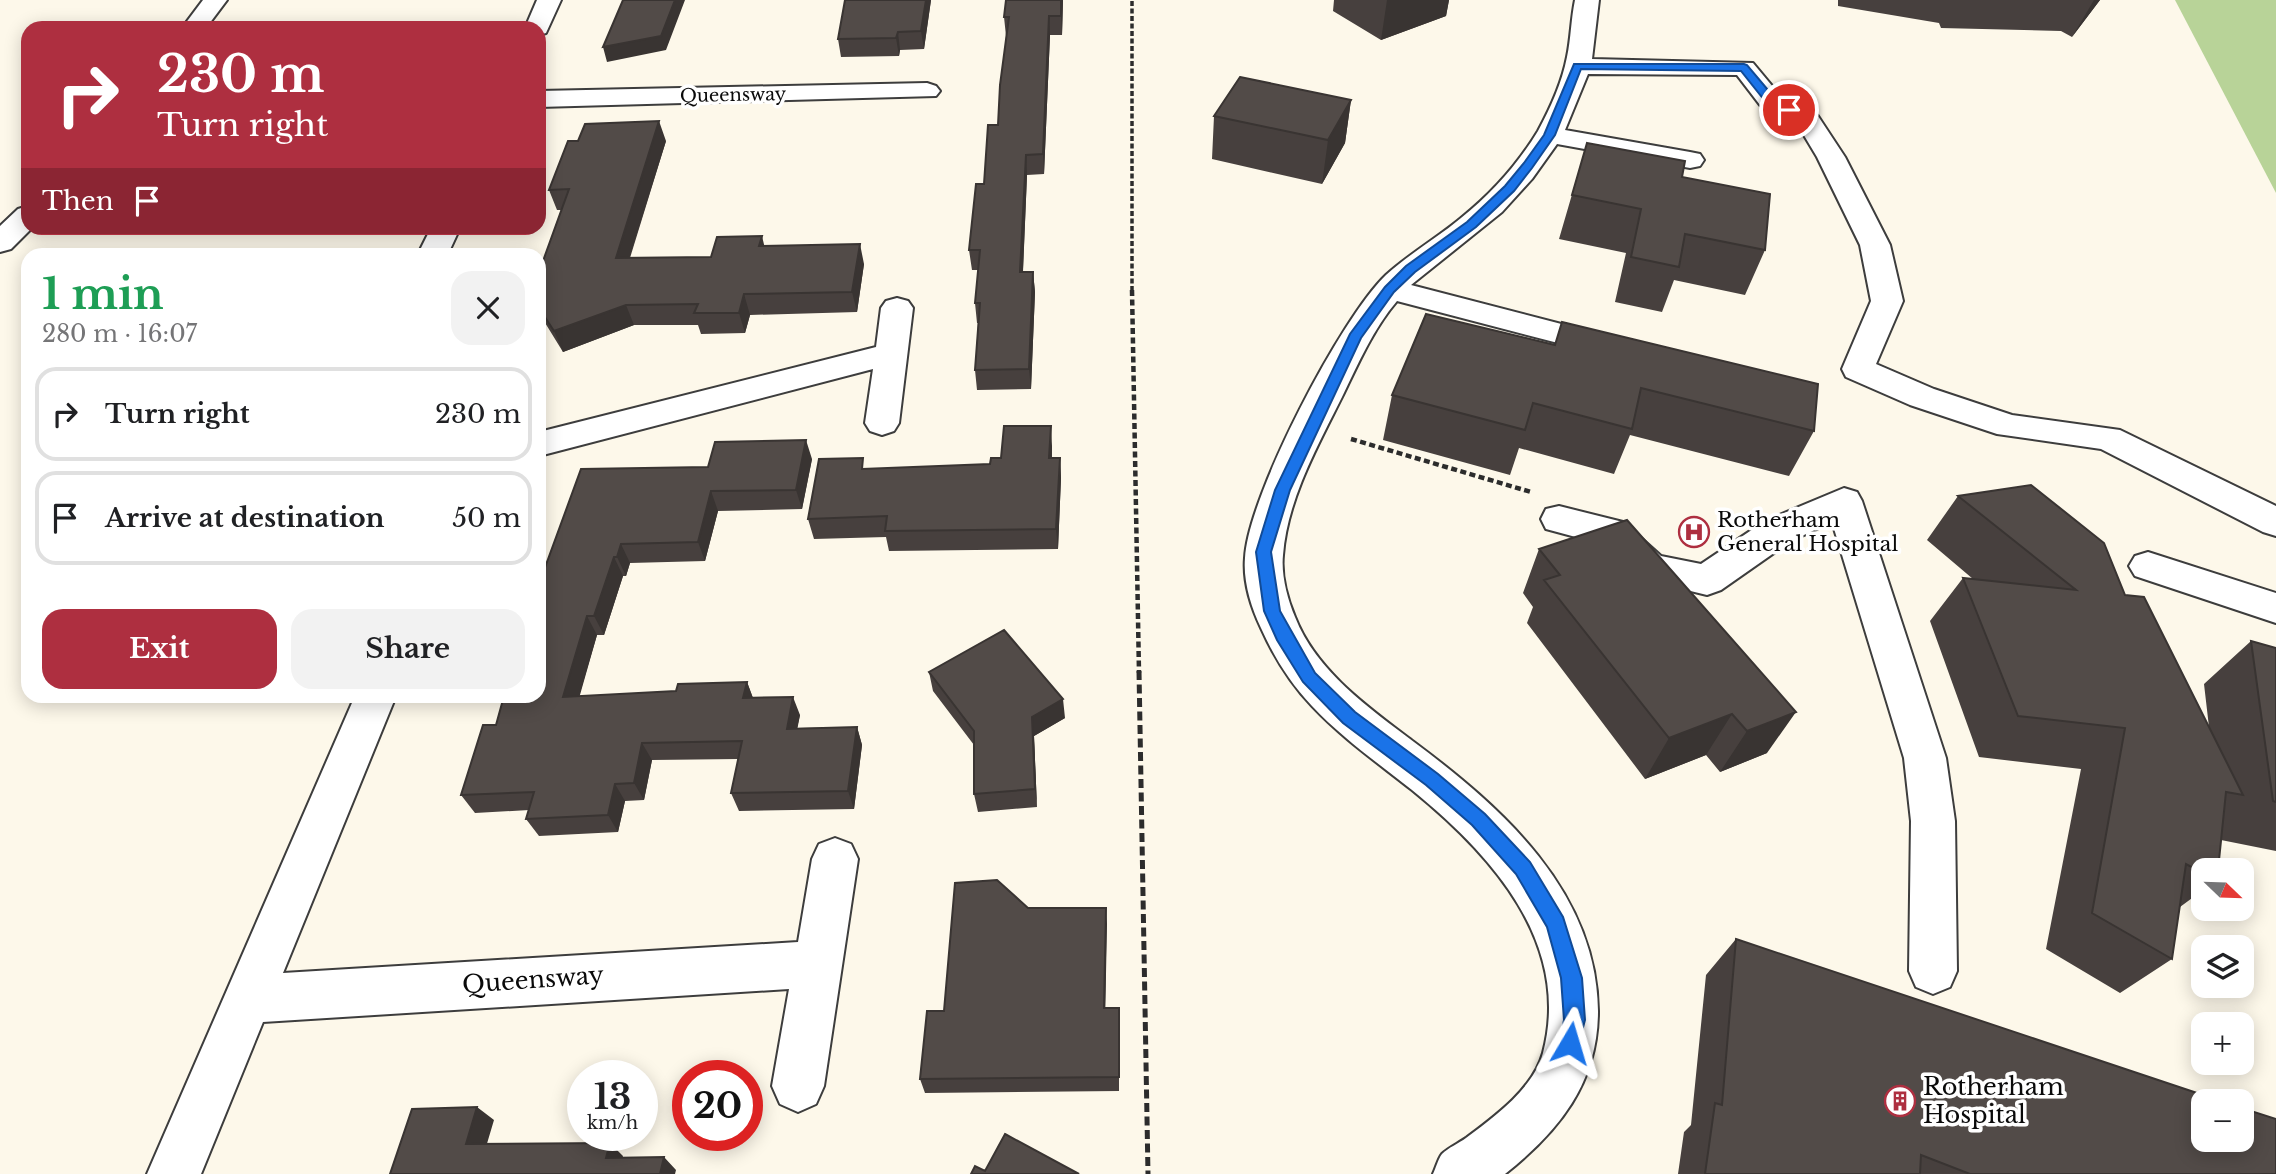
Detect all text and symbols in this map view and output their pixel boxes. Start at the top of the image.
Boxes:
text: 230 m [157,44,324,105]
icon: right [42,49,133,140]
pin [1759,80,1819,140]
street label: Queensway [680,83,787,107]
icon: arrive [1770,91,1808,129]
text: Turn right [157,105,328,145]
icon: arrive [128,182,166,220]
text: Then [42,185,114,217]
text: 1 min [42,268,164,320]
button: close [451,271,525,345]
text: 280 m · 16:07 [42,320,197,348]
icon: right [46,395,84,433]
text: Turn right [105,398,250,430]
text: 230 m [435,398,521,430]
icon: arrive [46,499,84,537]
text: Arrive at destination [105,502,385,534]
text: 50 m [452,502,521,534]
place label: Rotherham General Hospital [1717,507,1898,557]
hospital icon: Rotherham General Hospital [1677,515,1711,549]
button: Exit [42,609,277,689]
button: Share [291,609,525,689]
north arrow [2191,858,2254,920]
map controls [2191,858,2254,1152]
button: layers [2191,935,2254,998]
street label: Queensway [461,960,605,999]
position arrow [1533,1006,1607,1080]
button: + [2191,1012,2254,1075]
speed limit sign: 20 [672,1060,763,1151]
place label: Rotherham Hospital [1923,1072,2064,1129]
text: 13 [594,1075,631,1118]
building icon: Rotherham Hospital [1883,1084,1917,1118]
button: − [2191,1089,2254,1152]
text: km/h [587,1112,638,1134]

